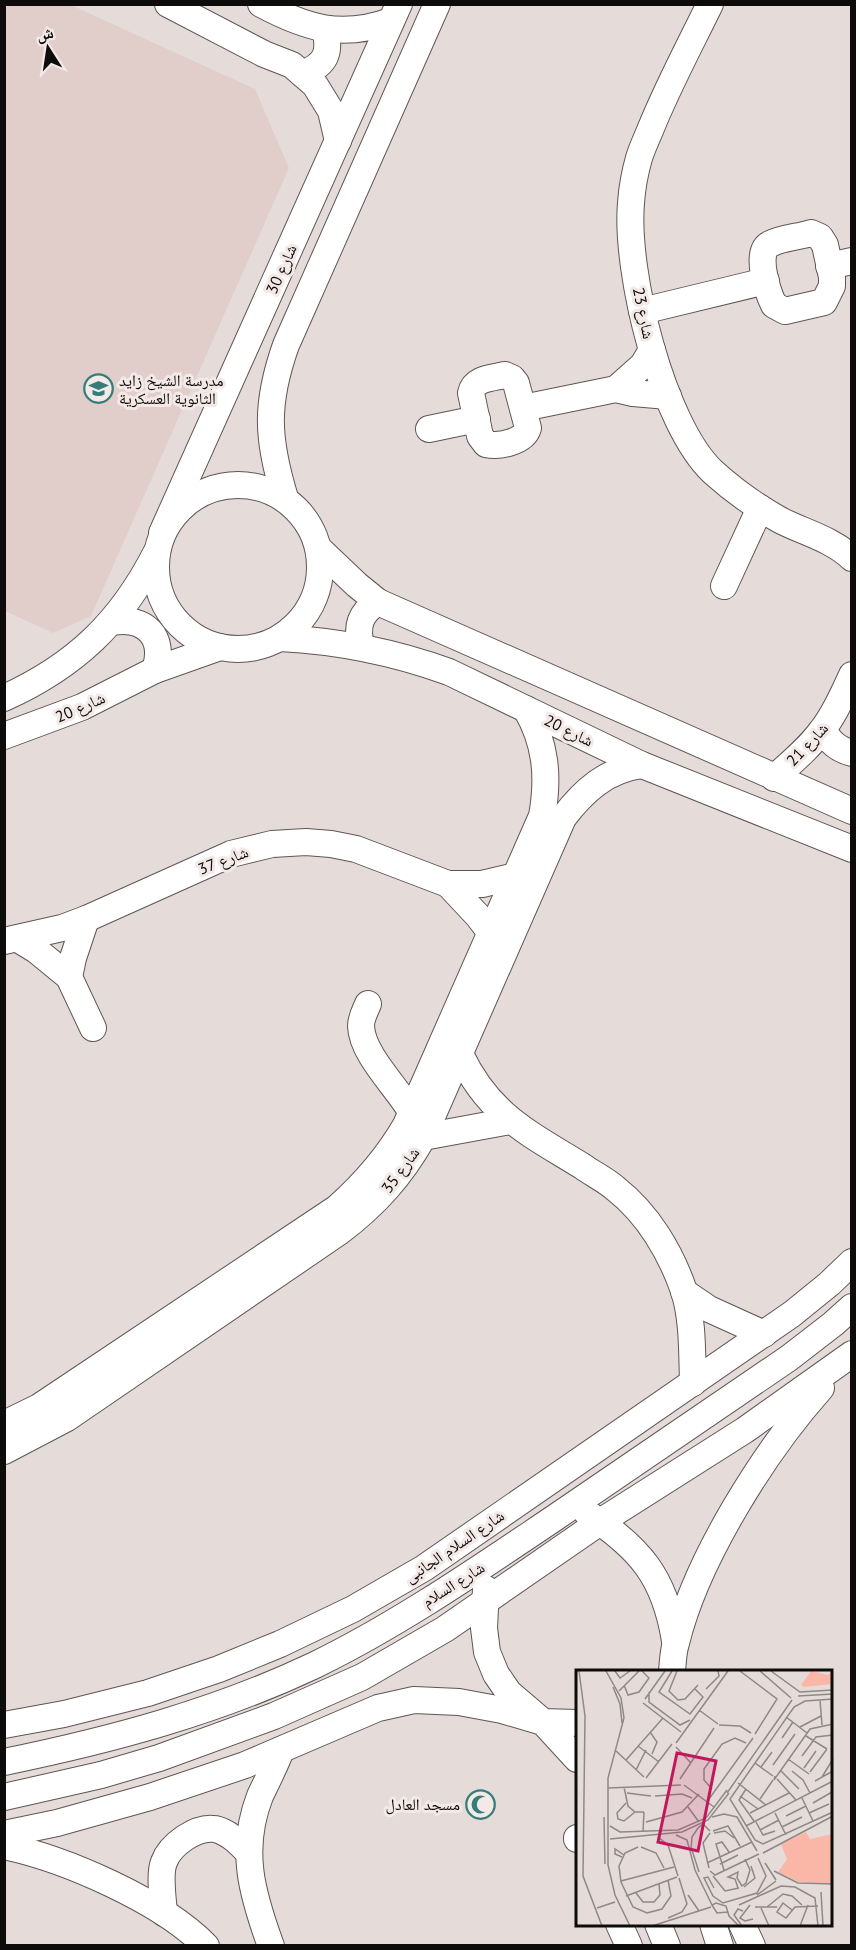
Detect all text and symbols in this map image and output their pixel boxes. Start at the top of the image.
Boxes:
north arrow [18,18,78,78]
text: ش [34,22,55,45]
street label: شارع 30 [261,241,302,297]
street label: شارع 23 [628,285,659,341]
place label: مدرسة الشيخ زايد الثانوية العسكرية [119,370,224,408]
school or university icon: مدرسة الشيخ زايد الثانوية العسكرية [82,373,114,405]
street label: شارع 20 [52,687,108,728]
street label: شارع 20 [541,710,597,751]
street label: شارع 21 [782,718,833,771]
street label: شارع 37 [195,841,251,880]
street label: شارع 35 [377,1143,424,1198]
street label: شارع السلام الجانبى [400,1506,508,1586]
street label: شارع السلام [418,1557,488,1611]
inset map [576,1670,832,1926]
mosque icon: مسجد العادل [465,1788,497,1820]
place label: مسجد العادل [386,1794,460,1815]

